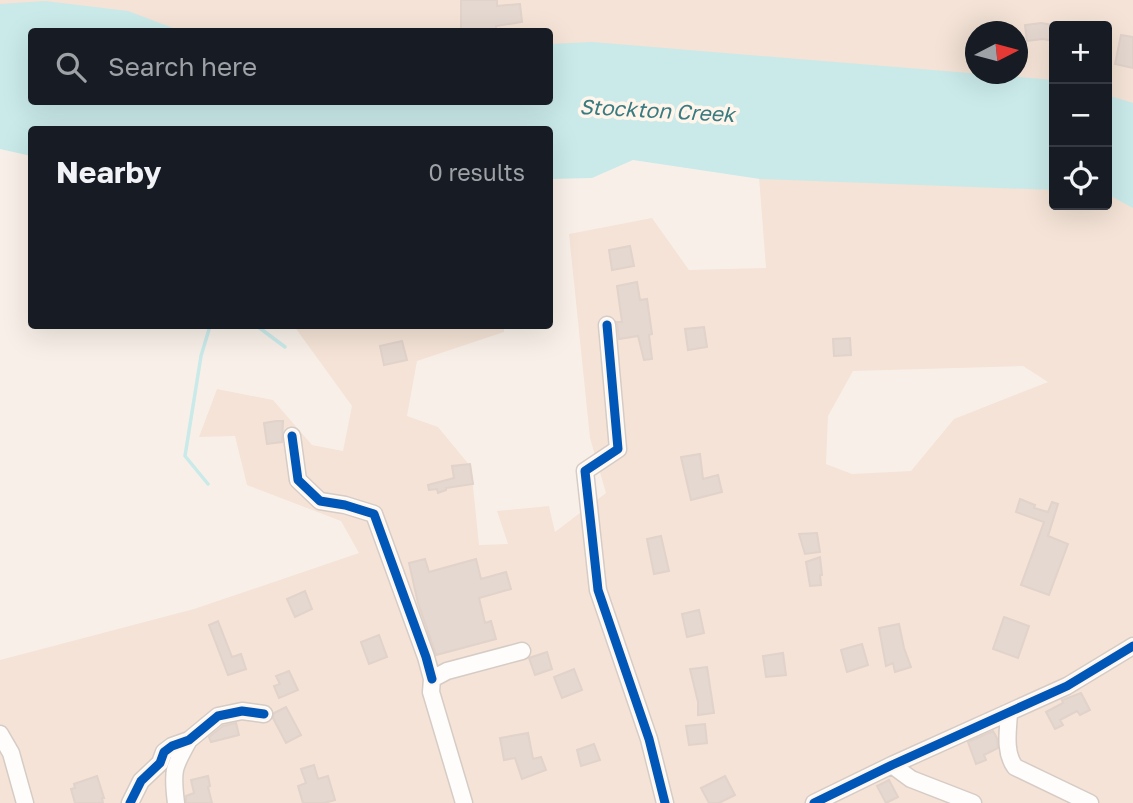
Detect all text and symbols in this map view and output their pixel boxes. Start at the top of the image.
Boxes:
north arrow [965,21,1028,84]
map controls [1049,21,1112,210]
button: + [1049,21,1112,84]
search box [28,28,553,105]
icon: search [52,48,90,86]
text: Search here [108,51,257,82]
button: − [1049,84,1112,147]
water label: Stockton Creek [579,93,737,127]
button: locate [1049,147,1112,210]
text: Nearby [56,154,161,190]
text: 0 results [429,158,525,186]

